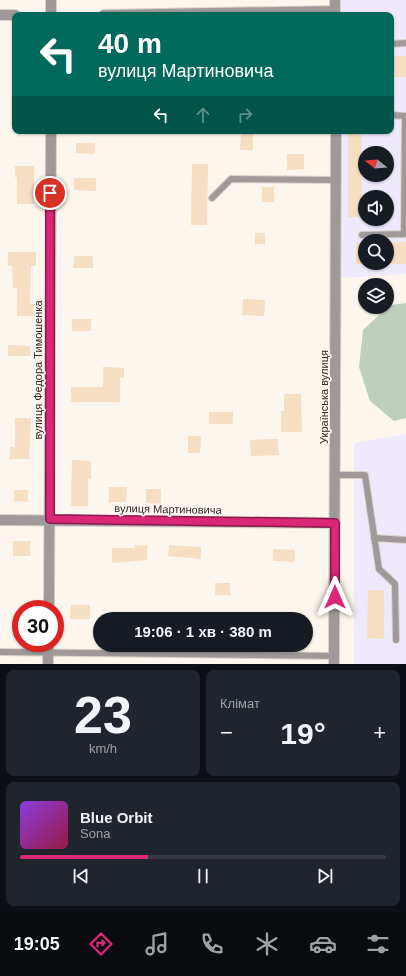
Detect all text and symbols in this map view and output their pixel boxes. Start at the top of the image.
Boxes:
icon: left [32,28,84,80]
text: 40 m [98,28,162,59]
text: вулиця Мартиновича [98,61,273,81]
icon: left [150,104,172,126]
icon: ahead [192,104,214,126]
icon: right [234,104,256,126]
north arrow [358,146,394,182]
map controls [358,146,394,314]
pin [33,176,67,210]
icon: arrive [39,182,61,204]
button: sound [358,190,394,226]
button: search [358,234,394,270]
button: layers [358,278,394,314]
street label: вулиця Федора Тимошенка [32,300,44,440]
street label: Українська вулиця [318,350,330,444]
street label: вулиця Мартиновича [114,502,223,516]
position arrow [314,576,356,618]
speed limit sign: 30 [12,600,64,652]
text: 19:06 · 1 хв · 380 m [134,623,272,640]
text: 23 [74,686,132,744]
text: Клімат [220,696,260,711]
text: 19° [280,717,326,750]
text: − [220,720,233,745]
text: + [373,720,386,745]
text: km/h [89,741,117,756]
text: Blue Orbit [80,809,153,826]
text: Sona [80,826,110,841]
icon: previous [70,865,92,887]
icon: pause [192,865,214,887]
icon: next [314,865,336,887]
icon: directions [87,930,115,958]
icon: music [143,930,171,958]
icon: phone [198,930,226,958]
icon: climate [253,930,281,958]
icon: car [309,930,337,958]
icon: filters [364,930,392,958]
text: 19:05 [14,934,60,954]

